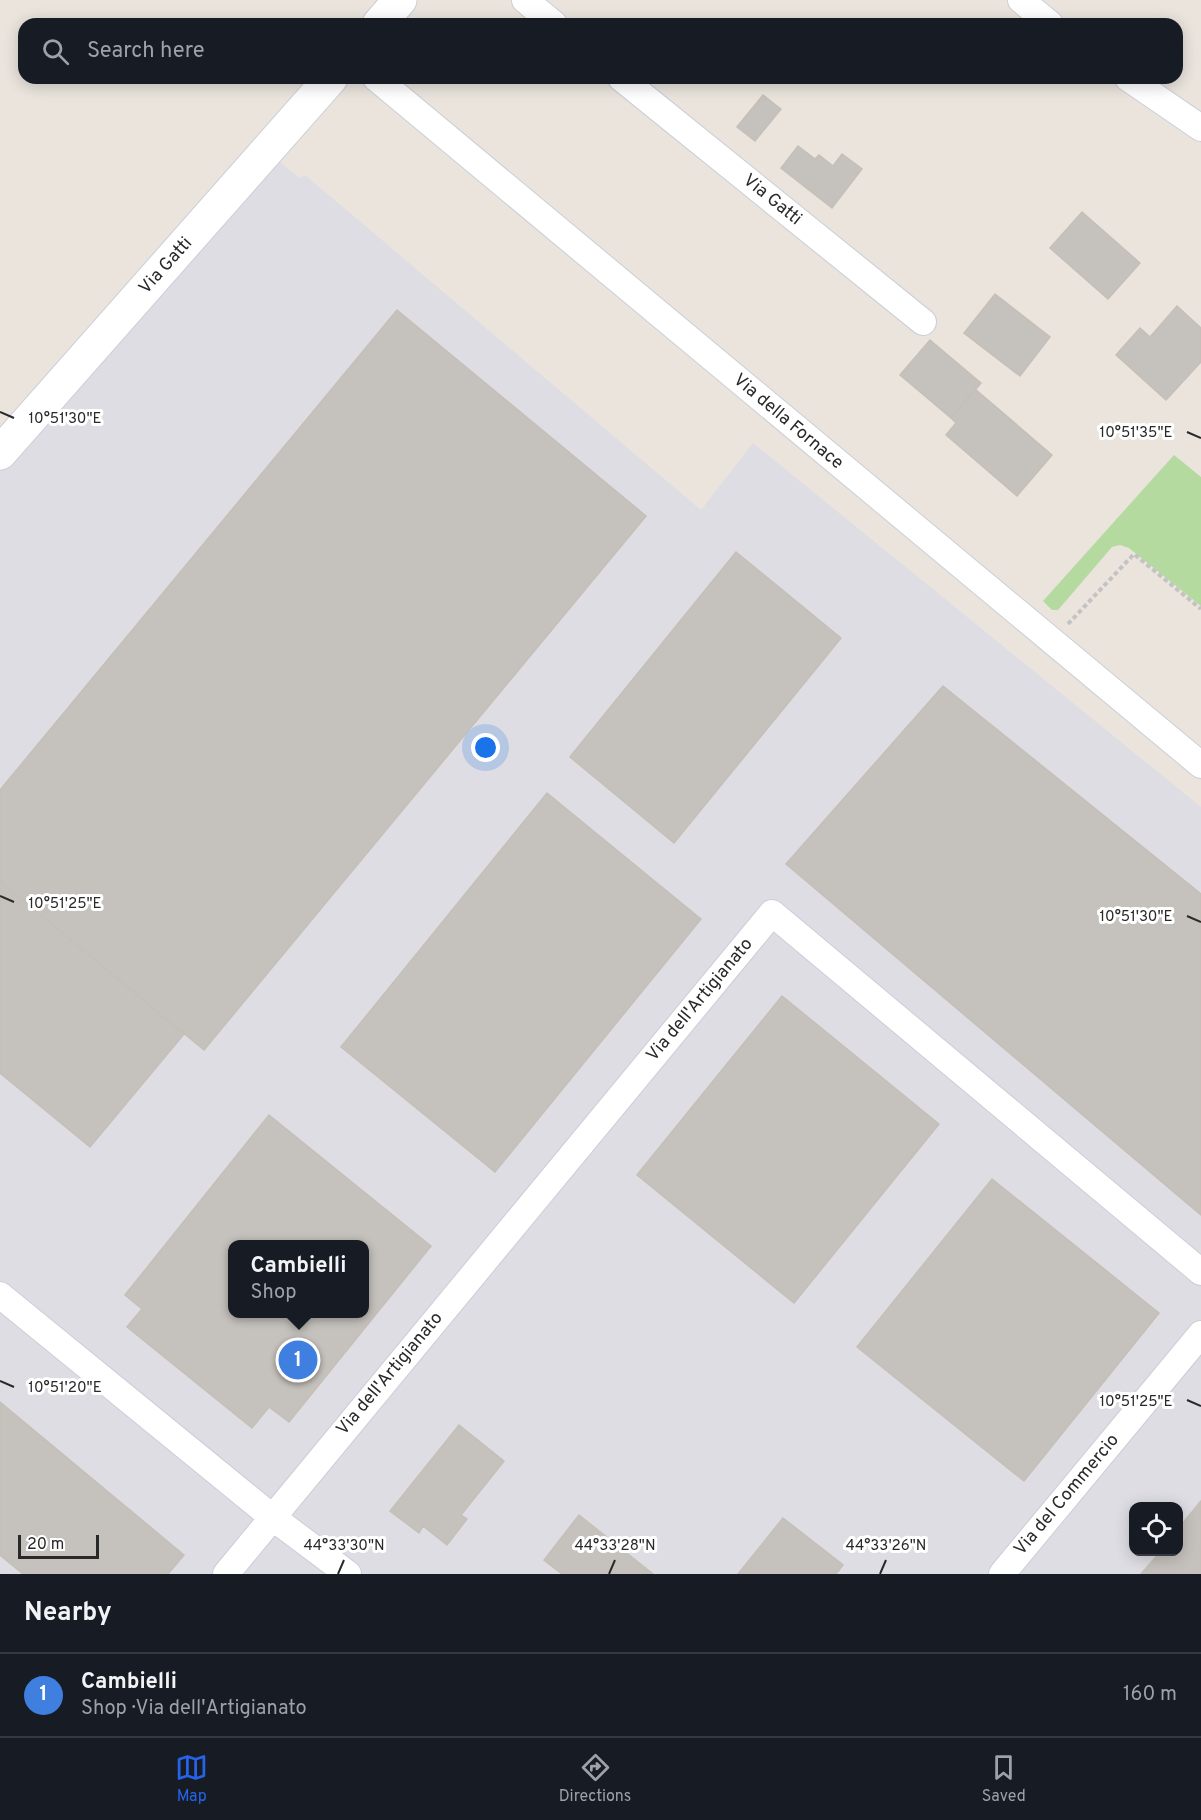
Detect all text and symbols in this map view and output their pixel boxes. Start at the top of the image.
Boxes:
search box [18,18,1183,84]
icon: search [39,35,72,68]
text: Search here [87,38,205,65]
street label: Via Gatti [738,169,806,231]
street label: Via Gatti [134,233,198,299]
street label: Via della Fornace [728,369,848,475]
text: 10°51'30"E [28,410,102,429]
text: 10°51'35"E [1100,424,1172,443]
your location [471,733,500,762]
text: 10°51'25"E [28,895,102,914]
text: 10°51'30"E [1099,908,1173,927]
street label: Via dell'Artigianato [642,934,758,1066]
popup [228,1240,369,1318]
text: Cambielli [251,1253,346,1280]
text: Shop [251,1280,296,1306]
street label: Via dell'Artigianato [332,1308,448,1440]
pin: 1 [278,1338,318,1382]
text: 10°51'20"E [28,1379,102,1398]
text: 10°51'25"E [1099,1393,1173,1412]
street label: Via del Commercio [1010,1430,1124,1560]
map controls [1129,1502,1183,1556]
button: locate [1129,1502,1183,1556]
scale bar [18,1532,99,1560]
text: 20 m [27,1535,64,1555]
text: 44°33'30"N [303,1537,385,1556]
text: 44°33'28"N [574,1537,656,1556]
text: 44°33'26"N [846,1537,926,1556]
text: Nearby [24,1597,112,1630]
text: Cambielli [81,1669,177,1696]
text: 1 [40,1682,48,1708]
text: 160 m [1123,1682,1177,1708]
text: Shop · Via dell'Artigianato [81,1696,307,1722]
tab: Map [175,1751,208,1807]
tab: Directions [559,1751,631,1807]
tab: Saved [982,1751,1026,1807]

